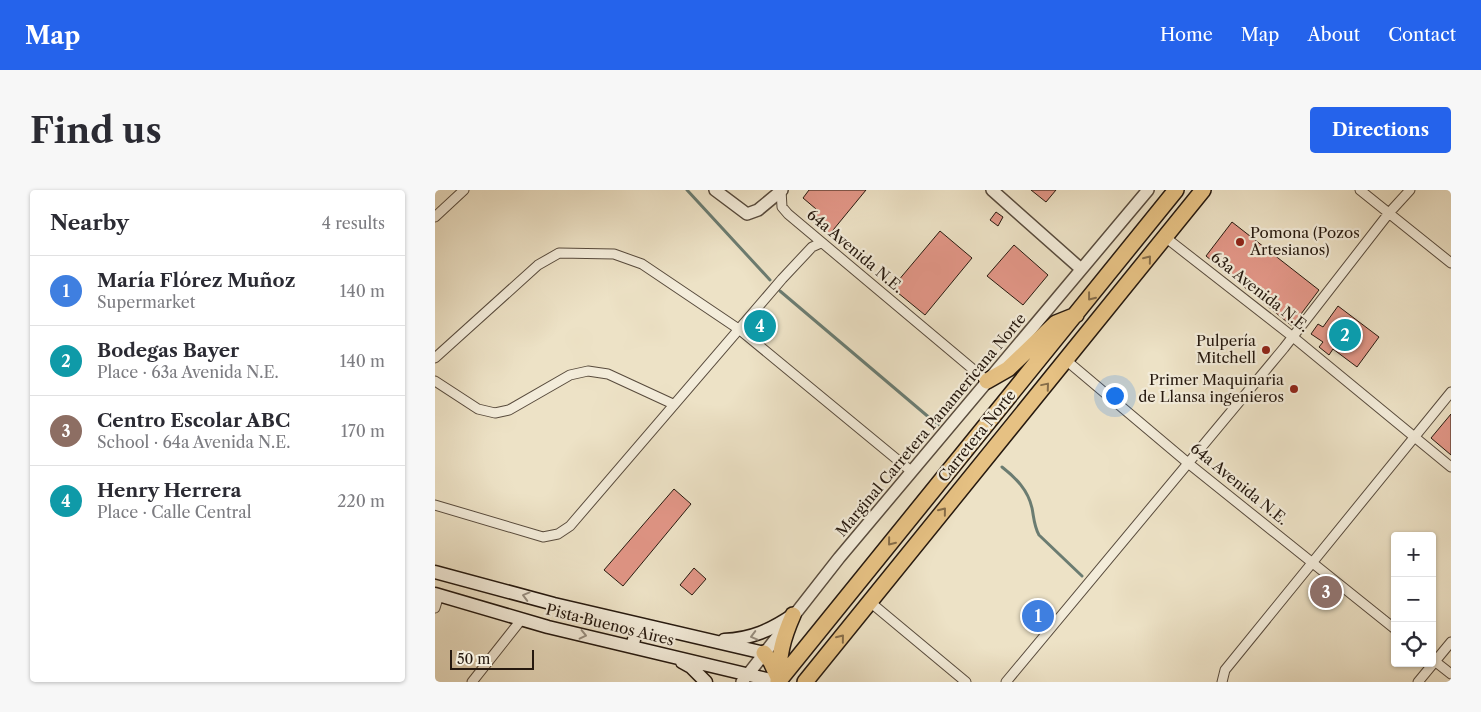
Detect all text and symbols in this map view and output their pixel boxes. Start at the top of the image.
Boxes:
text: Map [25,21,80,50]
text: Home [1160,24,1213,46]
text: Map [1241,24,1279,46]
text: About [1307,24,1360,46]
text: Contact [1388,24,1456,46]
button: Directions [1310,107,1451,153]
text: Find us [30,109,162,152]
street label: 64a Avenida N.E. [803,205,907,297]
text: Nearby [50,210,129,235]
text: 4 results [322,213,385,233]
place label: Pomona (Pozos Artesianos) [1249,223,1360,259]
marker: Pomona (Pozos Artesianos) [1234,236,1246,248]
street label: 63a Avenida N.E. [1207,247,1313,336]
one-way arrow [1142,256,1150,265]
text: María Flórez Muñoz [97,269,295,292]
text: 1 [62,281,70,301]
text: 140 m [340,281,385,301]
one-way arrow [1088,291,1097,300]
text: Supermarket [97,292,195,312]
pin: 4 [744,307,776,345]
street label: Marginal Carretera Panamericana Norte [832,309,1030,540]
pin: 2 [1329,316,1361,354]
place label: Pulpería Mitchell [1196,331,1257,367]
text: Bodegas Bayer [97,339,239,362]
marker: Pulpería Mitchell [1260,344,1272,356]
text: 2 [61,351,71,371]
text: 140 m [340,351,385,371]
text: Place · 63a Avenida N.E. [97,362,279,382]
place label: Primer Maquinaria de Llansa ingenieros [1138,370,1284,406]
one-way arrow [1041,382,1050,391]
your location [1102,383,1128,409]
marker: Primer Maquinaria de Llansa ingenieros [1288,383,1300,395]
street label: Carretera Norte [934,386,1020,486]
text: Centro Escolar ABC [97,409,290,432]
text: 3 [61,421,71,441]
text: 170 m [341,421,385,441]
text: School · 64a Avenida N.E. [97,432,290,452]
street label: 64a Avenida N.E. [1187,438,1292,529]
text: Henry Herrera [97,479,242,502]
text: 4 [61,491,71,511]
text: 220 m [337,491,385,511]
text: Place · Calle Central [97,502,251,522]
one-way arrow [937,508,945,517]
map controls [1391,532,1436,667]
button: + [1391,532,1436,577]
one-way arrow [888,536,897,545]
pin: 3 [1310,573,1342,611]
button: − [1391,577,1436,622]
one-way arrow [522,592,530,602]
pin: 1 [1022,597,1054,635]
street label: Pista Buenos Aires [544,599,676,650]
button: locate [1391,622,1436,667]
one-way arrow [579,629,588,640]
one-way arrow [750,630,758,640]
one-way arrow [835,635,843,644]
scale bar [450,647,534,670]
text: 50 m [457,650,490,668]

